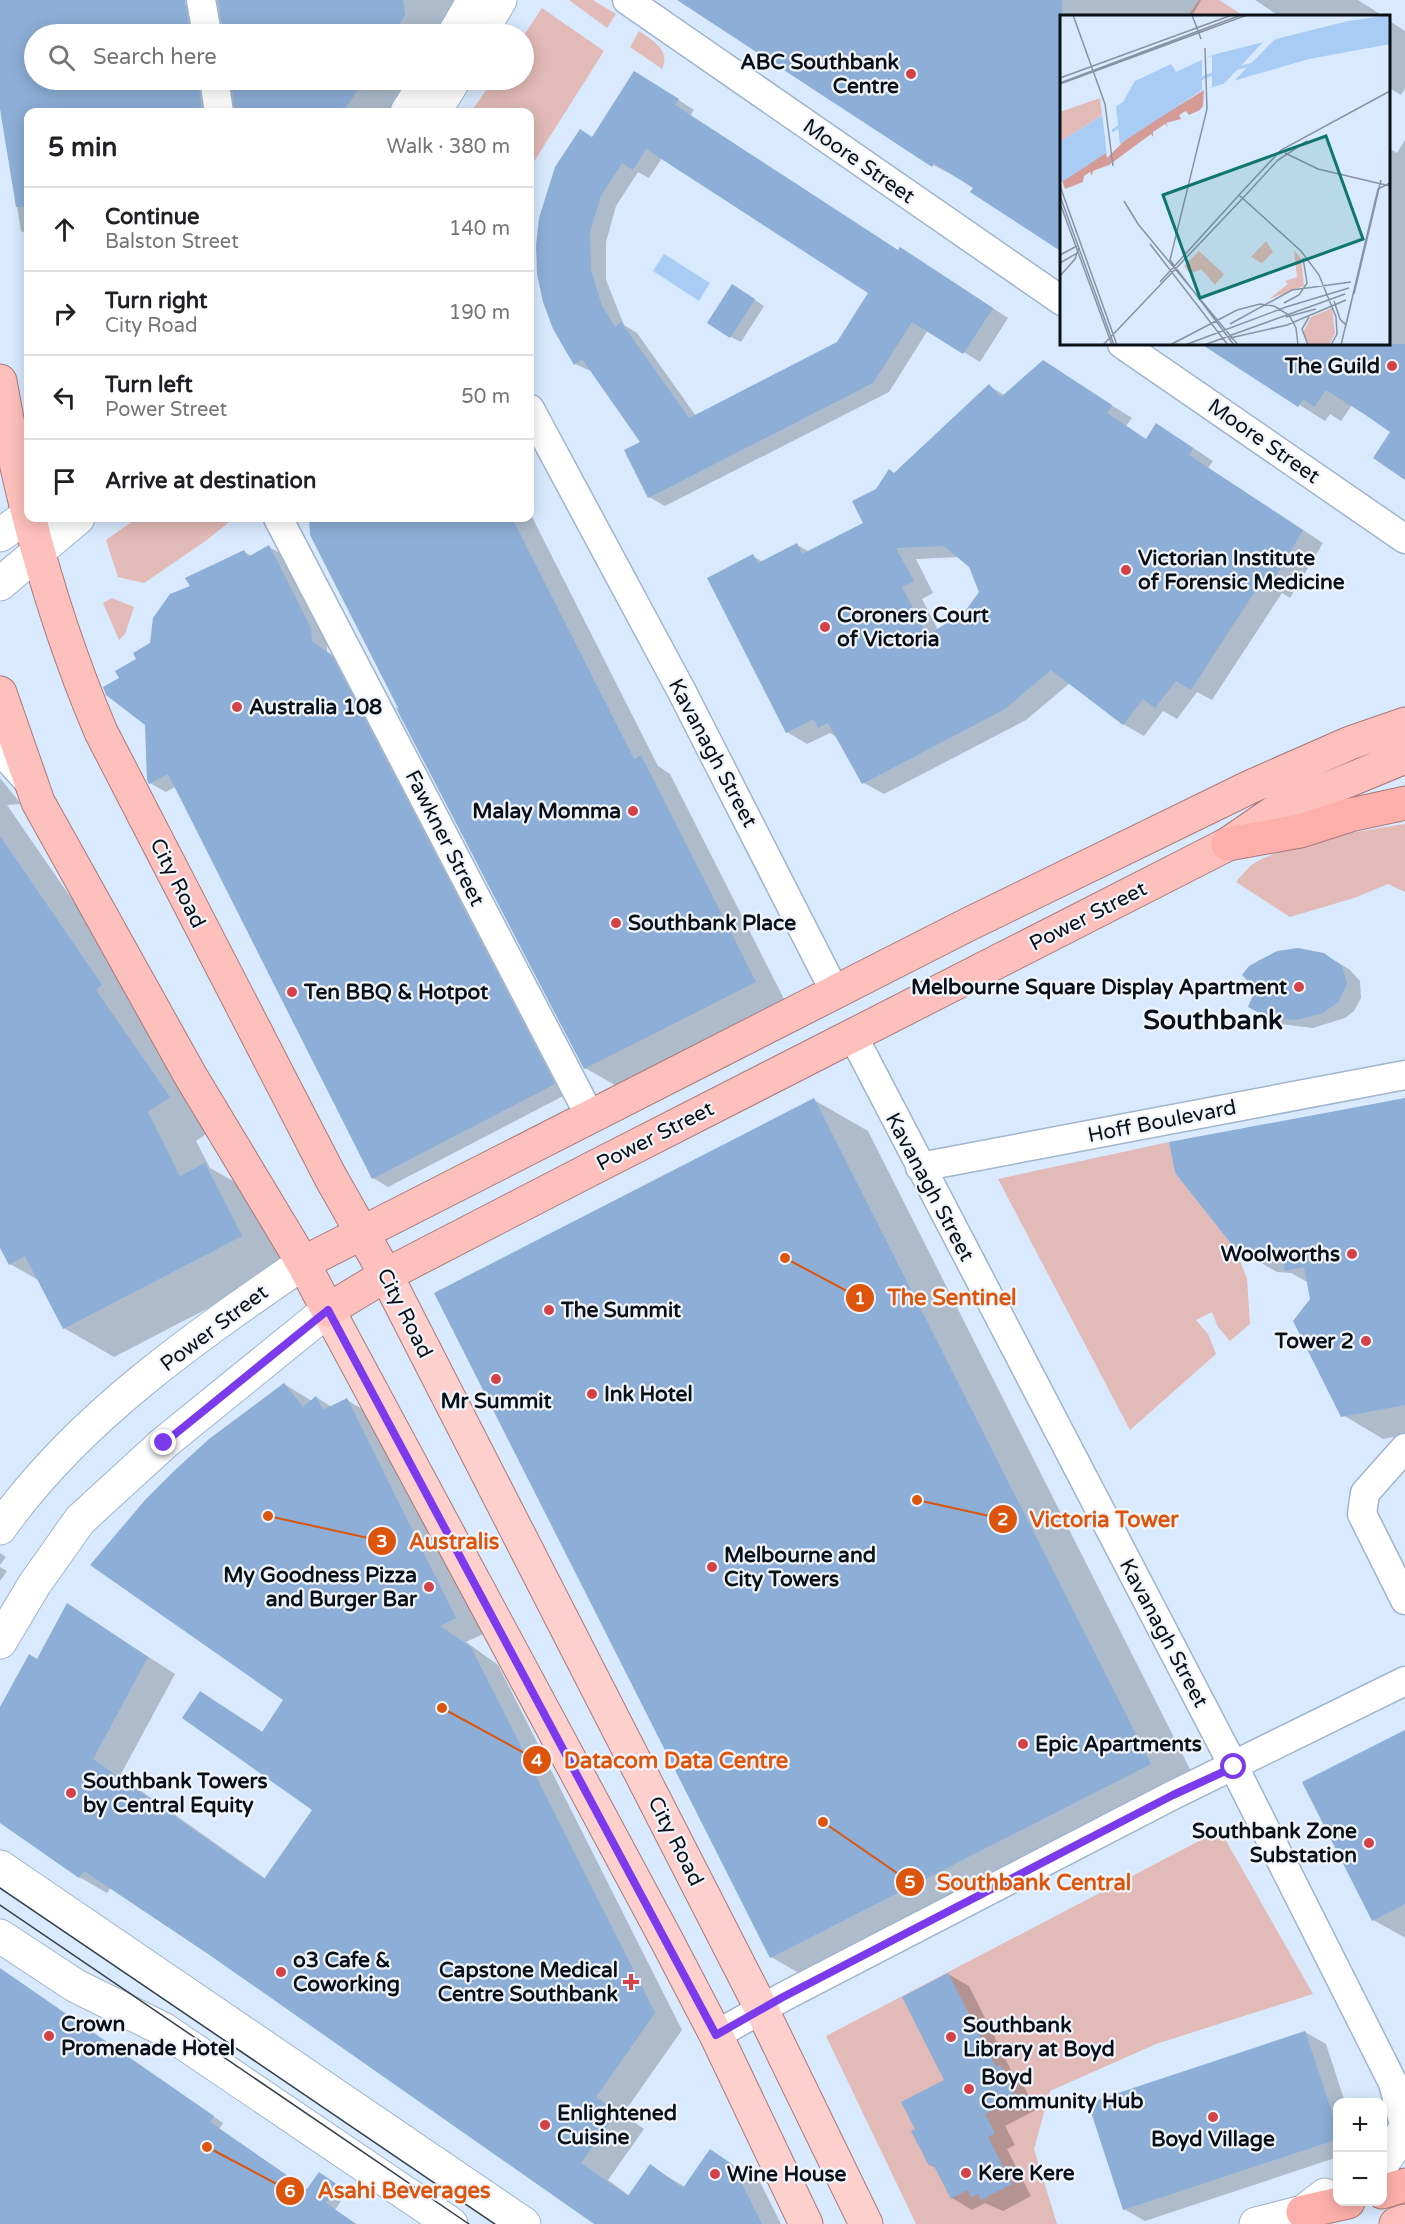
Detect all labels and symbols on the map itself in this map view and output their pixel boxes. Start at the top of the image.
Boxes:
inset map [1060,15,1390,345]
place label: ABC Southbank Centre [740,50,900,99]
marker: ABC Southbank Centre [904,67,918,81]
street label: Moore Street [798,114,919,209]
place label: The Guild [1284,354,1380,379]
marker: The Guild [1385,359,1399,373]
street label: Moore Street [1203,394,1324,489]
place label: Victorian Institute of Forensic Medicine [1138,546,1345,595]
marker: Victorian Institute of Forensic Medicine [1119,563,1133,577]
place label: Coroners Court of Victoria [837,603,989,652]
marker: Coroners Court of Victoria [818,620,832,634]
street label: Kavanagh Street [663,675,762,832]
place label: Australia 108 [249,695,382,720]
marker: Australia 108 [230,700,244,714]
street label: Fawkner Street [400,766,490,910]
place label: Malay Momma [472,799,621,824]
marker: Malay Momma [626,804,640,818]
street label: City Road [144,834,211,932]
street label: Power Street [1025,876,1151,957]
place label: Southbank Place [628,911,796,936]
marker: Southbank Place [609,916,623,930]
place label: Melbourne Square Display Apartment [911,975,1287,1000]
place label: Ten BBQ & Hotpot [303,980,488,1005]
marker: Melbourne Square Display Apartment [1292,980,1306,994]
marker: Ten BBQ & Hotpot [285,985,299,999]
district label: Southbank [1143,1004,1283,1037]
street label: Hoff Boulevard [1086,1095,1238,1148]
street label: Power Street [592,1096,718,1177]
street label: Kavanagh Street [880,1109,979,1266]
place label: Woolworths [1221,1242,1340,1267]
marker: Woolworths [1345,1247,1359,1261]
street label: City Road [371,1264,438,1362]
callout: The Sentinel [845,1278,1029,1318]
street label: Power Street [156,1280,273,1377]
text: The Sentinel [886,1285,1017,1311]
text: 1 [854,1287,866,1309]
place label: The Summit [560,1298,681,1323]
marker: The Summit [542,1303,556,1317]
place label: Tower 2 [1274,1329,1354,1354]
marker: Tower 2 [1359,1334,1373,1348]
marker: Mr Summit [489,1372,503,1386]
place label: Ink Hotel [604,1382,693,1407]
marker: Ink Hotel [585,1387,599,1401]
place label: Mr Summit [441,1389,551,1414]
route end [150,1429,176,1455]
callout: Victoria Tower [988,1499,1191,1539]
text: Victoria Tower [1029,1507,1179,1533]
text: 2 [997,1508,1009,1530]
callout: Australis [367,1521,512,1561]
text: Australis [409,1529,500,1555]
text: 3 [376,1530,388,1552]
place label: Melbourne and City Towers [724,1543,876,1592]
street label: Kavanagh Street [1114,1555,1213,1712]
marker: Melbourne and City Towers [705,1560,719,1574]
place label: My Goodness Pizza and Burger Bar [223,1563,418,1612]
marker: My Goodness Pizza and Burger Bar [422,1580,436,1594]
place label: Epic Apartments [1035,1732,1202,1757]
marker: Epic Apartments [1016,1737,1030,1751]
callout: Datacom Data Centre [522,1740,801,1780]
text: Datacom Data Centre [564,1748,788,1774]
text: 4 [531,1749,543,1771]
route start [1220,1753,1246,1779]
place label: Southbank Towers by Central Equity [83,1769,268,1818]
marker: Southbank Towers by Central Equity [64,1786,78,1800]
street label: City Road [642,1792,709,1890]
place label: Southbank Zone Substation [1192,1819,1357,1868]
marker: Southbank Zone Substation [1362,1836,1376,1850]
callout: Southbank Central [895,1862,1144,1902]
text: Southbank Central [937,1870,1131,1896]
text: 5 [904,1871,916,1893]
place label: o3 Cafe & Coworking [293,1948,400,1997]
place label: Capstone Medical Centre Southbank [438,1958,619,2007]
marker: o3 Cafe & Coworking [274,1965,288,1979]
marker: Capstone Medical Centre Southbank [622,1973,640,1991]
place label: Crown Promenade Hotel [61,2012,235,2061]
place label: Southbank Library at Boyd [963,2013,1115,2062]
marker: Crown Promenade Hotel [42,2029,56,2043]
marker: Southbank Library at Boyd [944,2030,958,2044]
place label: Boyd Community Hub [981,2065,1144,2114]
marker: Boyd Community Hub [962,2082,976,2096]
place label: Enlightened Cuisine [557,2101,677,2150]
marker: Boyd Village [1206,2110,1220,2124]
marker: Enlightened Cuisine [538,2118,552,2132]
place label: Boyd Village [1151,2127,1275,2152]
place label: Kere Kere [978,2161,1075,2186]
place label: Wine House [727,2162,847,2187]
marker: Kere Kere [959,2166,973,2180]
marker: Wine House [708,2167,722,2181]
callout: Asahi Beverages [275,2171,502,2211]
text: Asahi Beverages [317,2178,491,2204]
text: 6 [284,2180,296,2202]

